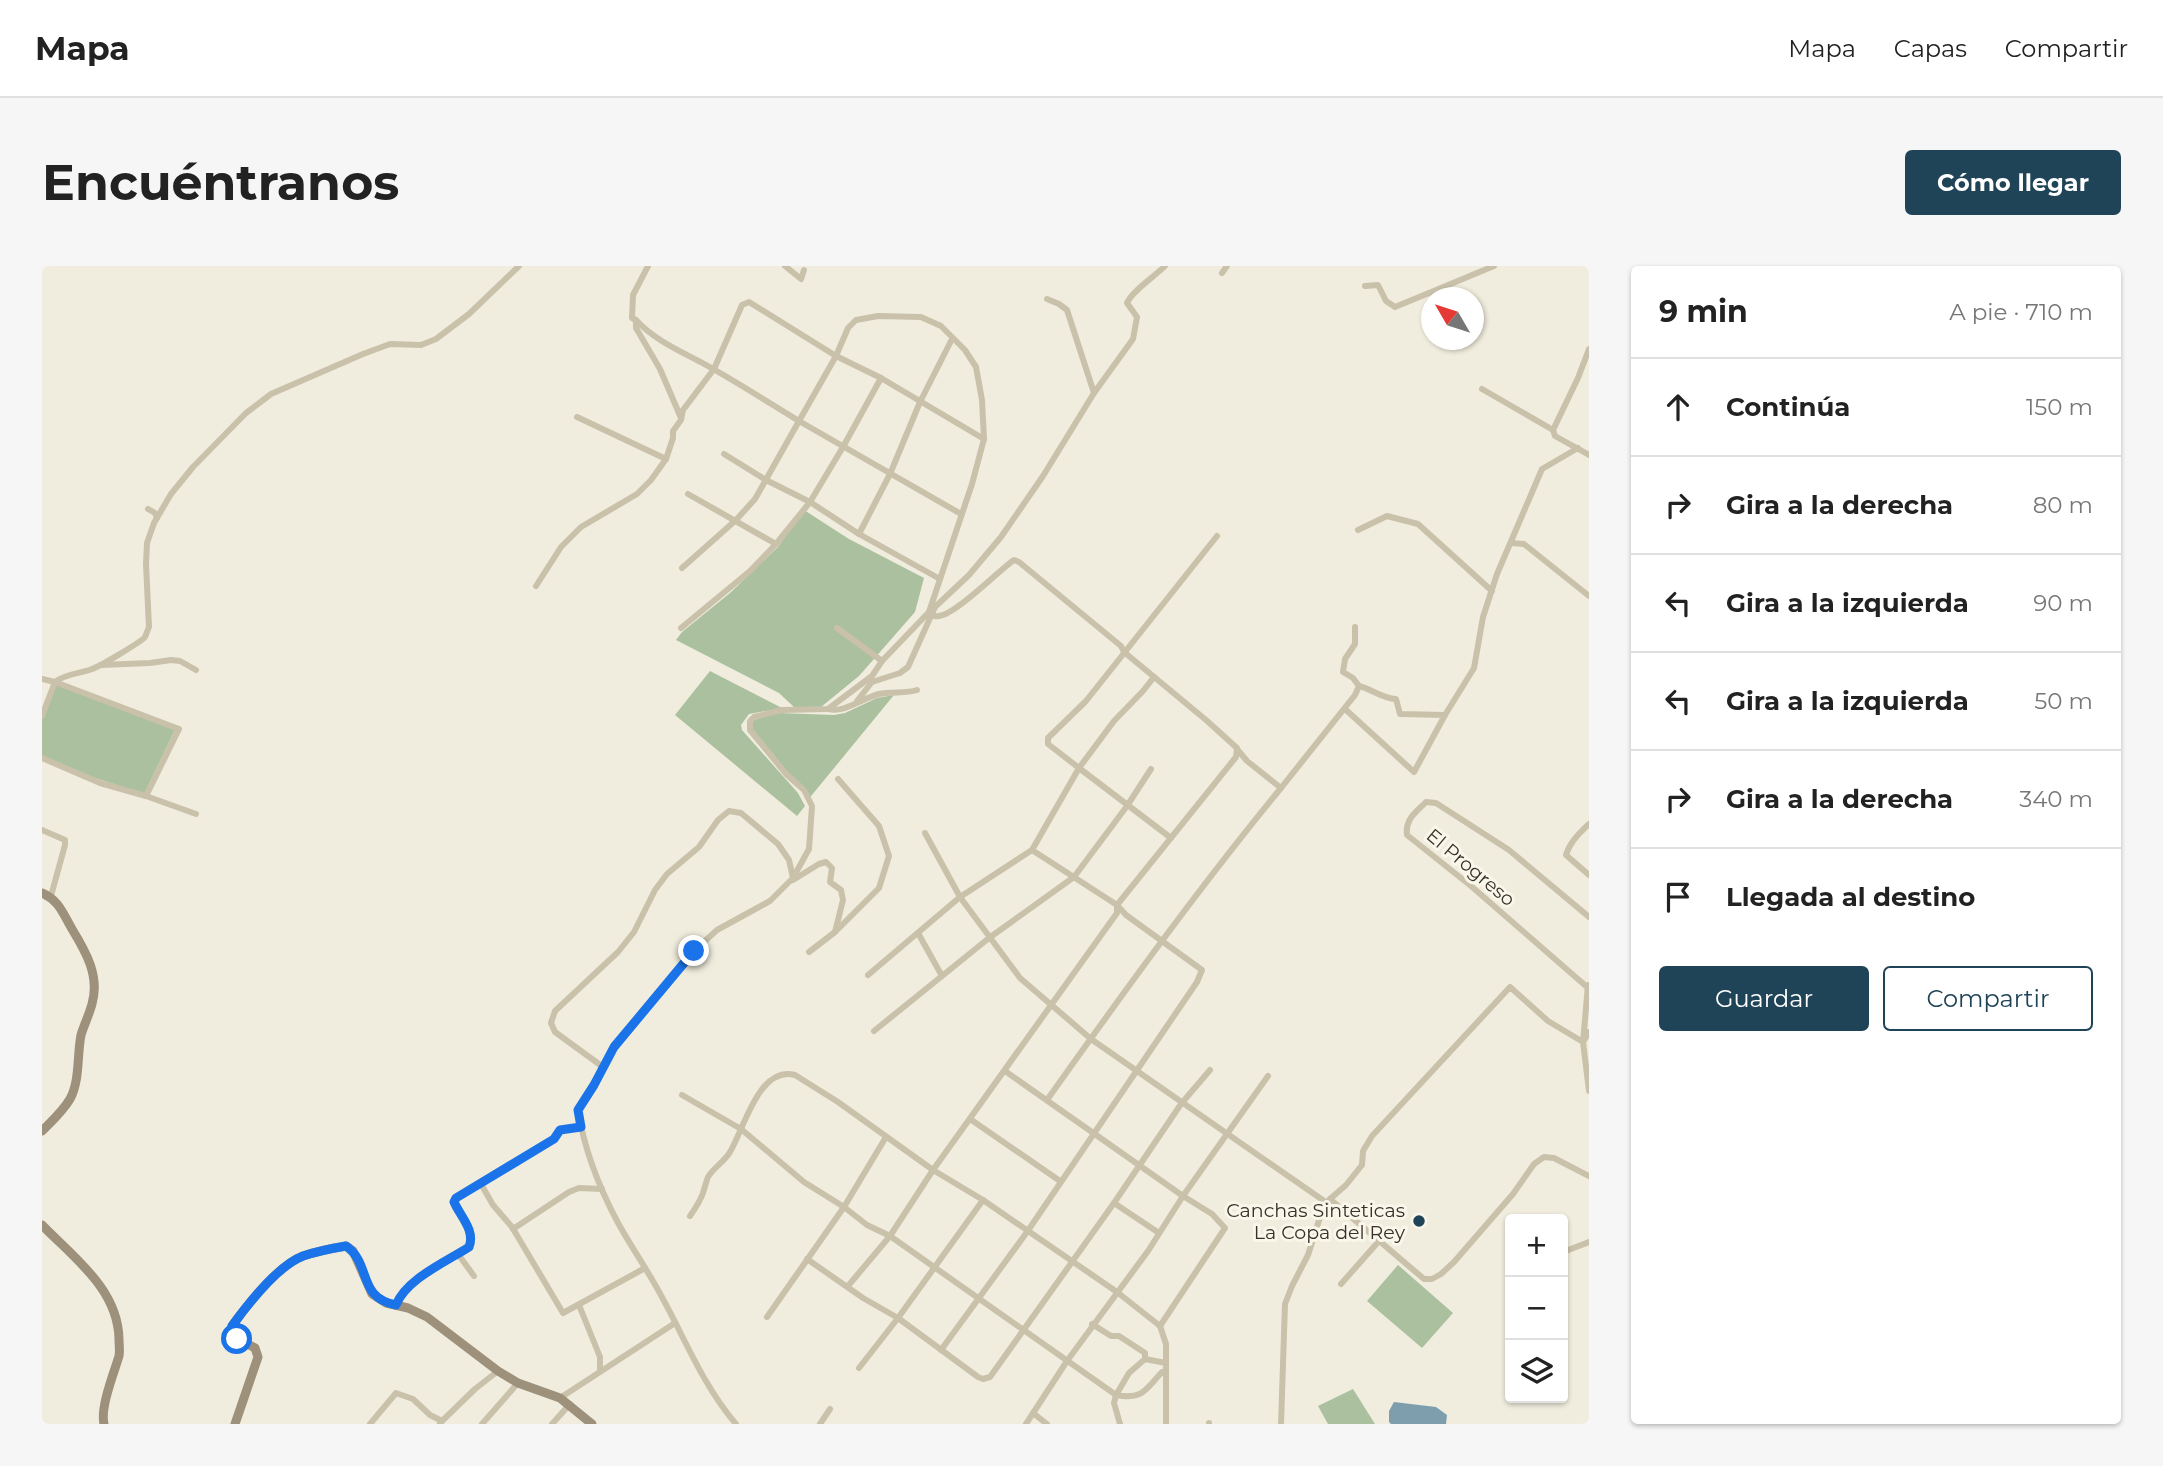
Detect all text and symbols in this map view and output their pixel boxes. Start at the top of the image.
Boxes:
text: Mapa [35,28,130,68]
text: Mapa [1788,34,1856,63]
text: Capas [1894,34,1967,63]
text: Compartir [2005,34,2128,63]
button: Cómo llegar [1905,150,2121,215]
text: Encuéntranos [42,153,399,212]
north arrow [1421,287,1484,350]
text: 9 min [1659,293,1748,330]
text: A pie · 710 m [1949,298,2093,326]
icon: ahead [1659,388,1697,426]
text: Continúa [1726,391,1850,423]
text: 150 m [2026,393,2093,421]
icon: right [1659,486,1697,524]
text: Gira a la derecha [1726,489,1953,521]
text: 80 m [2033,491,2093,519]
icon: left [1659,584,1697,622]
text: Gira a la izquierda [1726,587,1969,619]
text: 90 m [2033,589,2093,617]
icon: left [1659,682,1697,720]
text: Gira a la izquierda [1726,685,1969,717]
text: 50 m [2034,687,2093,715]
icon: right [1659,780,1697,818]
text: Gira a la derecha [1726,783,1953,815]
text: 340 m [2019,785,2093,813]
street label: El Progreso [1422,824,1520,911]
icon: arrive [1659,878,1697,916]
text: Llegada al destino [1726,881,1975,913]
route end [678,935,709,966]
button: Guardar [1659,966,1869,1031]
button: Compartir [1883,966,2093,1031]
place label: Canchas Sinteticas La Copa del Rey [1226,1199,1406,1244]
marker: Canchas Sinteticas La Copa del Rey [1411,1213,1427,1229]
map controls [1505,1214,1568,1403]
button: + [1505,1214,1568,1277]
button: − [1505,1277,1568,1340]
route start [221,1323,252,1354]
button: layers [1505,1340,1568,1403]

